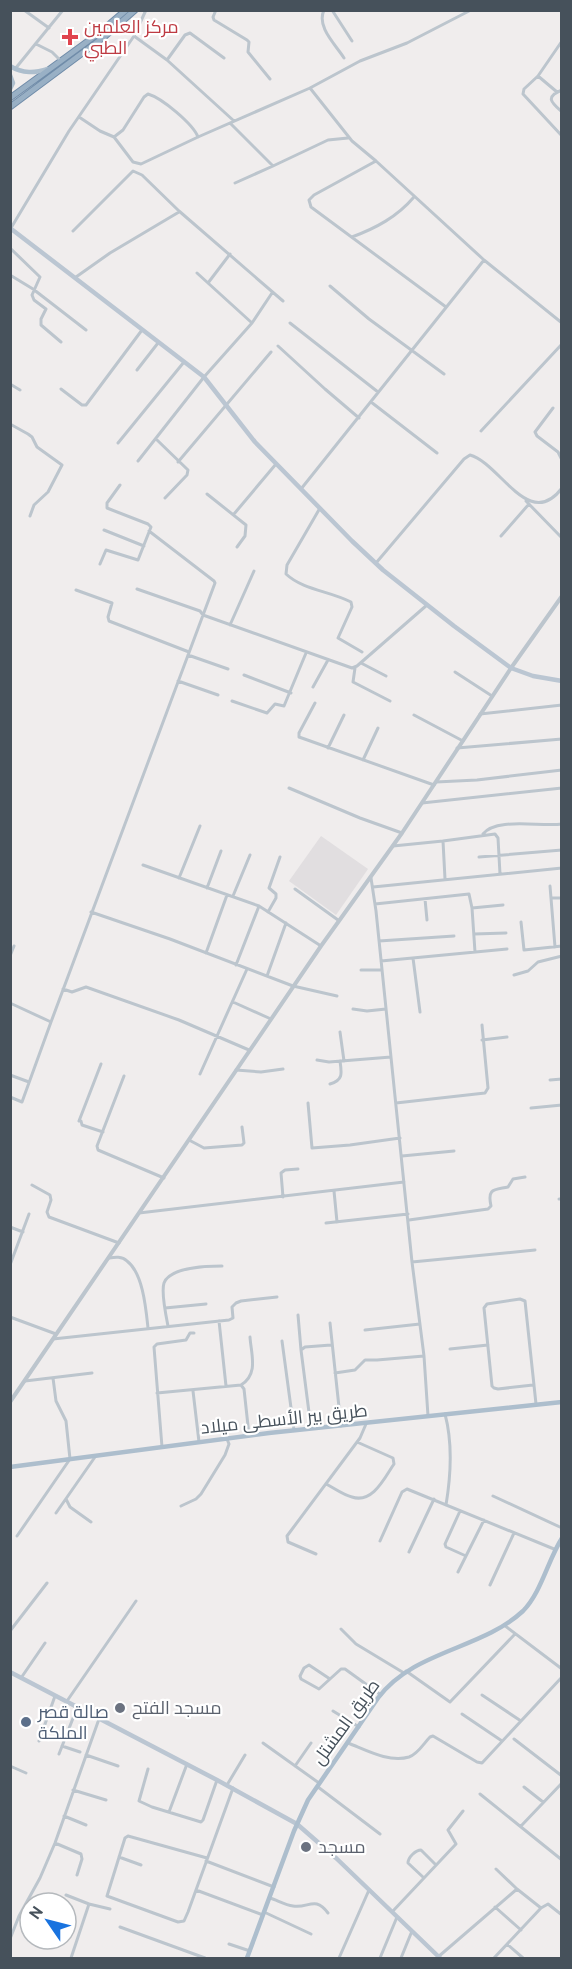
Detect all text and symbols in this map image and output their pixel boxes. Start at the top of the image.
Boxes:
place label: مركز العلمين الطبي [84,17,179,62]
marker: مركز العلمين الطبي [61,28,79,46]
street label: طريق بير الأسطى ميلاد [200,1400,369,1441]
street label: طريق المشتل [308,1675,386,1770]
place label: مسجد الفتح [132,1698,222,1721]
marker: مسجد الفتح [113,1701,127,1715]
place label: صالة قصر الملكة [37,1702,109,1746]
marker: صالة قصر الملكة [19,1715,33,1729]
place label: مسجد [318,1837,366,1860]
marker: مسجد [299,1840,313,1854]
north arrow [18,1891,78,1951]
text: N [26,1903,49,1924]

